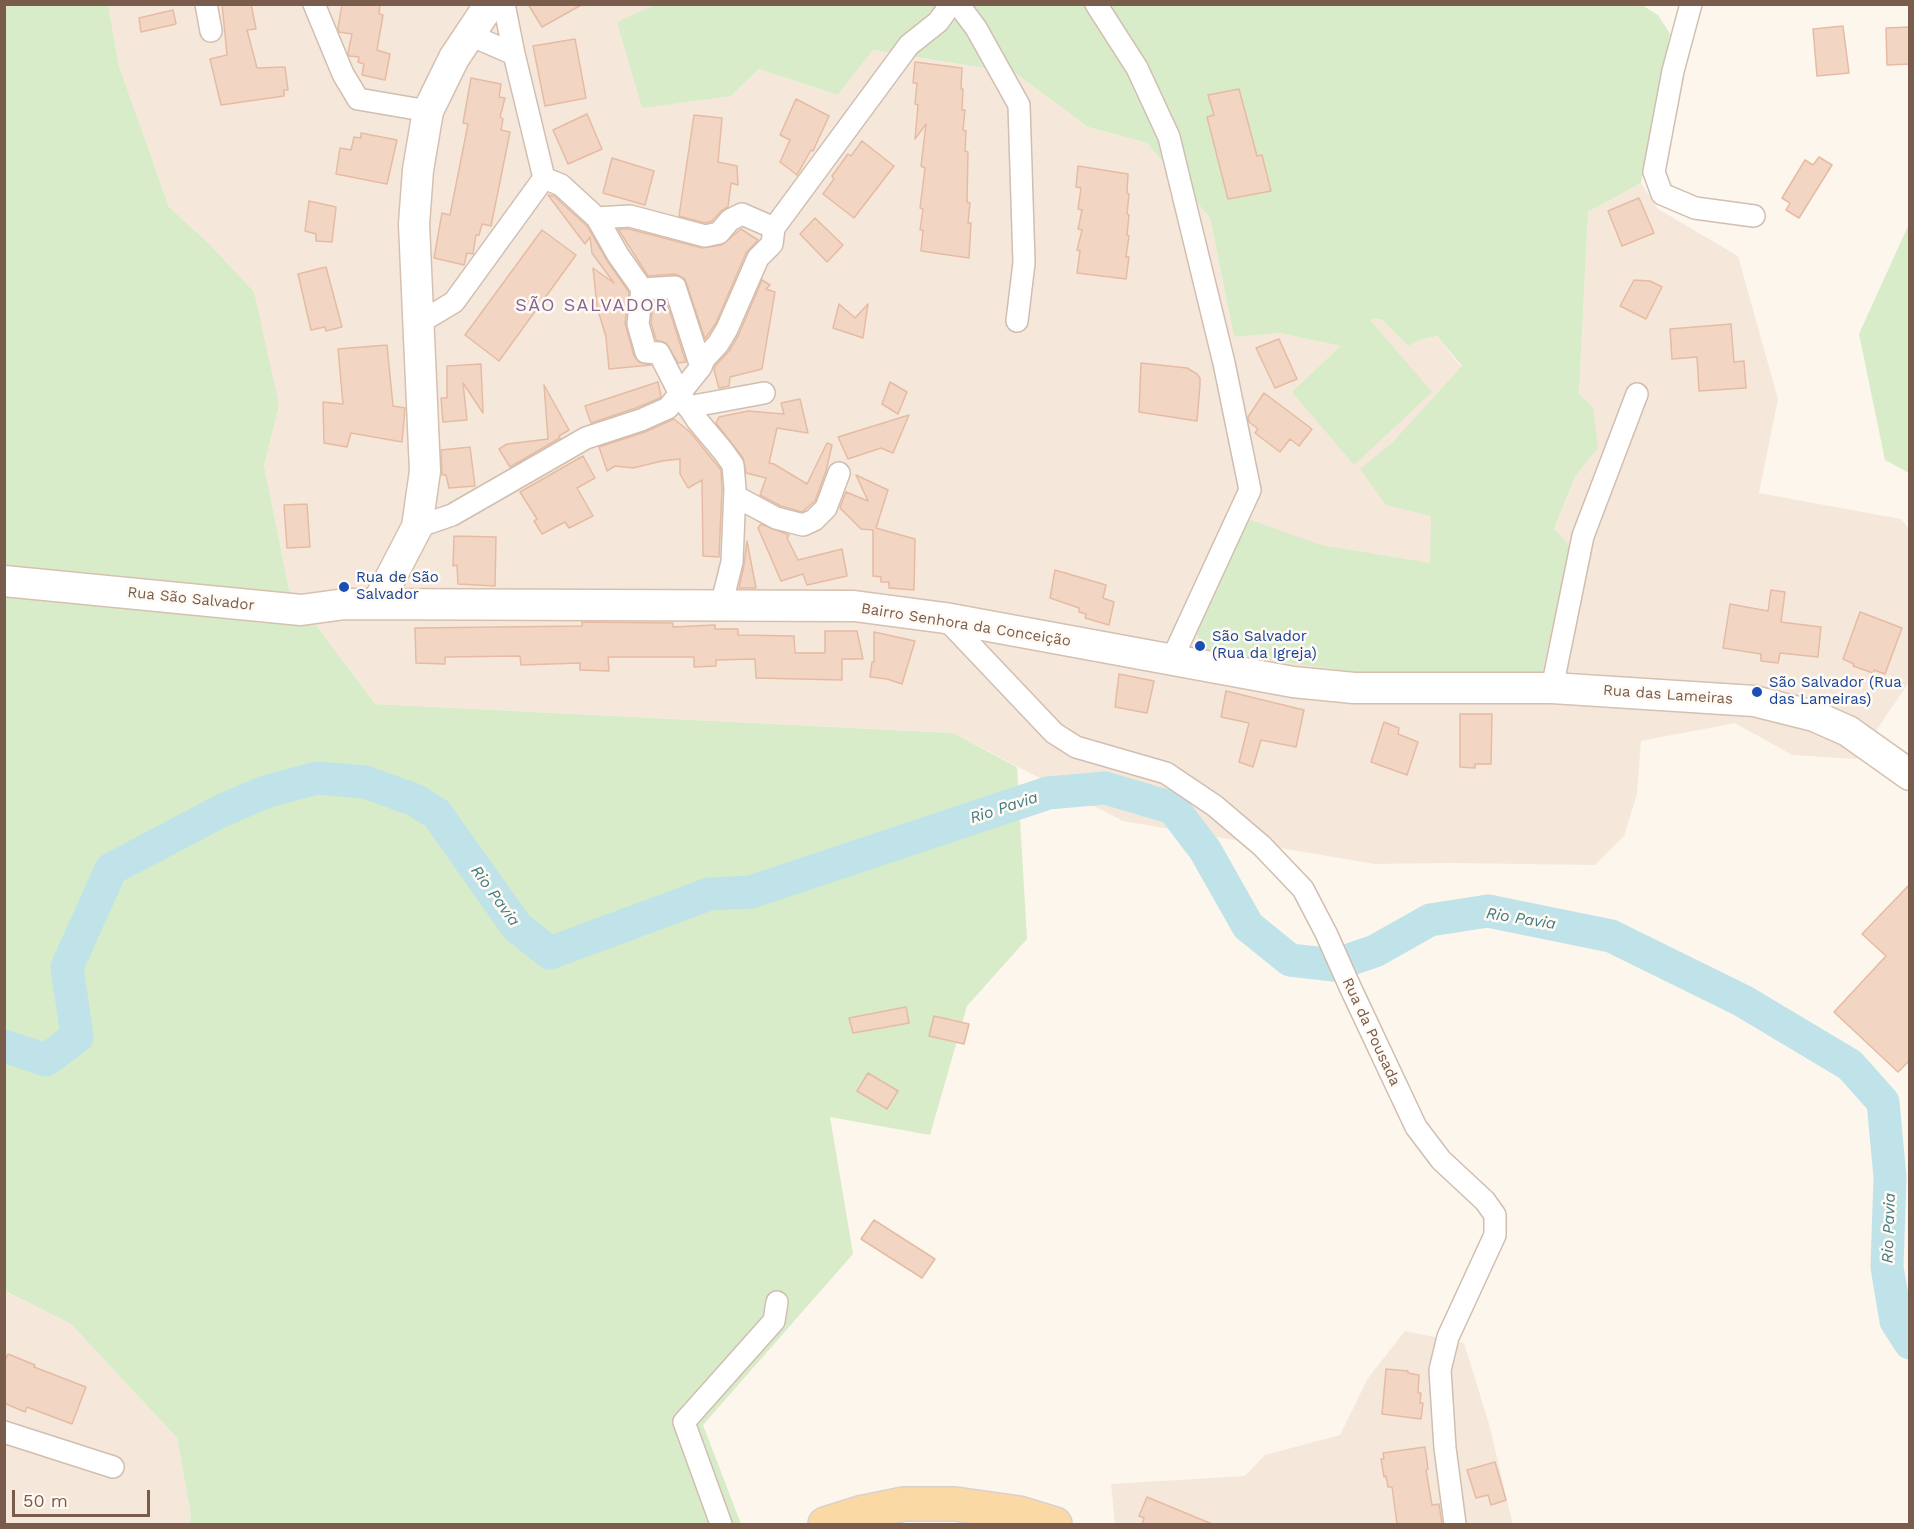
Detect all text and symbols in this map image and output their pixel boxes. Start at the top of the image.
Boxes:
district label: SÃO SALVADOR [515,295,669,317]
place label: Rua de São Salvador [356,569,439,604]
marker: Rua de São Salvador [337,580,351,594]
street label: Rua São Salvador [127,583,255,615]
street label: Bairro Senhora da Conceição [860,600,1072,650]
place label: São Salvador (Rua da Igreja) [1212,628,1317,663]
marker: São Salvador (Rua da Igreja) [1193,639,1207,653]
place label: São Salvador (Rua das Lameiras) [1769,674,1902,709]
street label: Rua das Lameiras [1602,681,1734,709]
marker: São Salvador (Rua das Lameiras) [1750,685,1764,699]
water label: Rio Pavia [968,788,1040,828]
water label: Rio Pavia [467,862,523,930]
water label: Rio Pavia [1485,904,1557,934]
street label: Rua da Pousada [1338,975,1404,1089]
water label: Rio Pavia [1878,1192,1900,1264]
scale bar [15,1478,153,1516]
text: 50 m [23,1490,68,1511]

